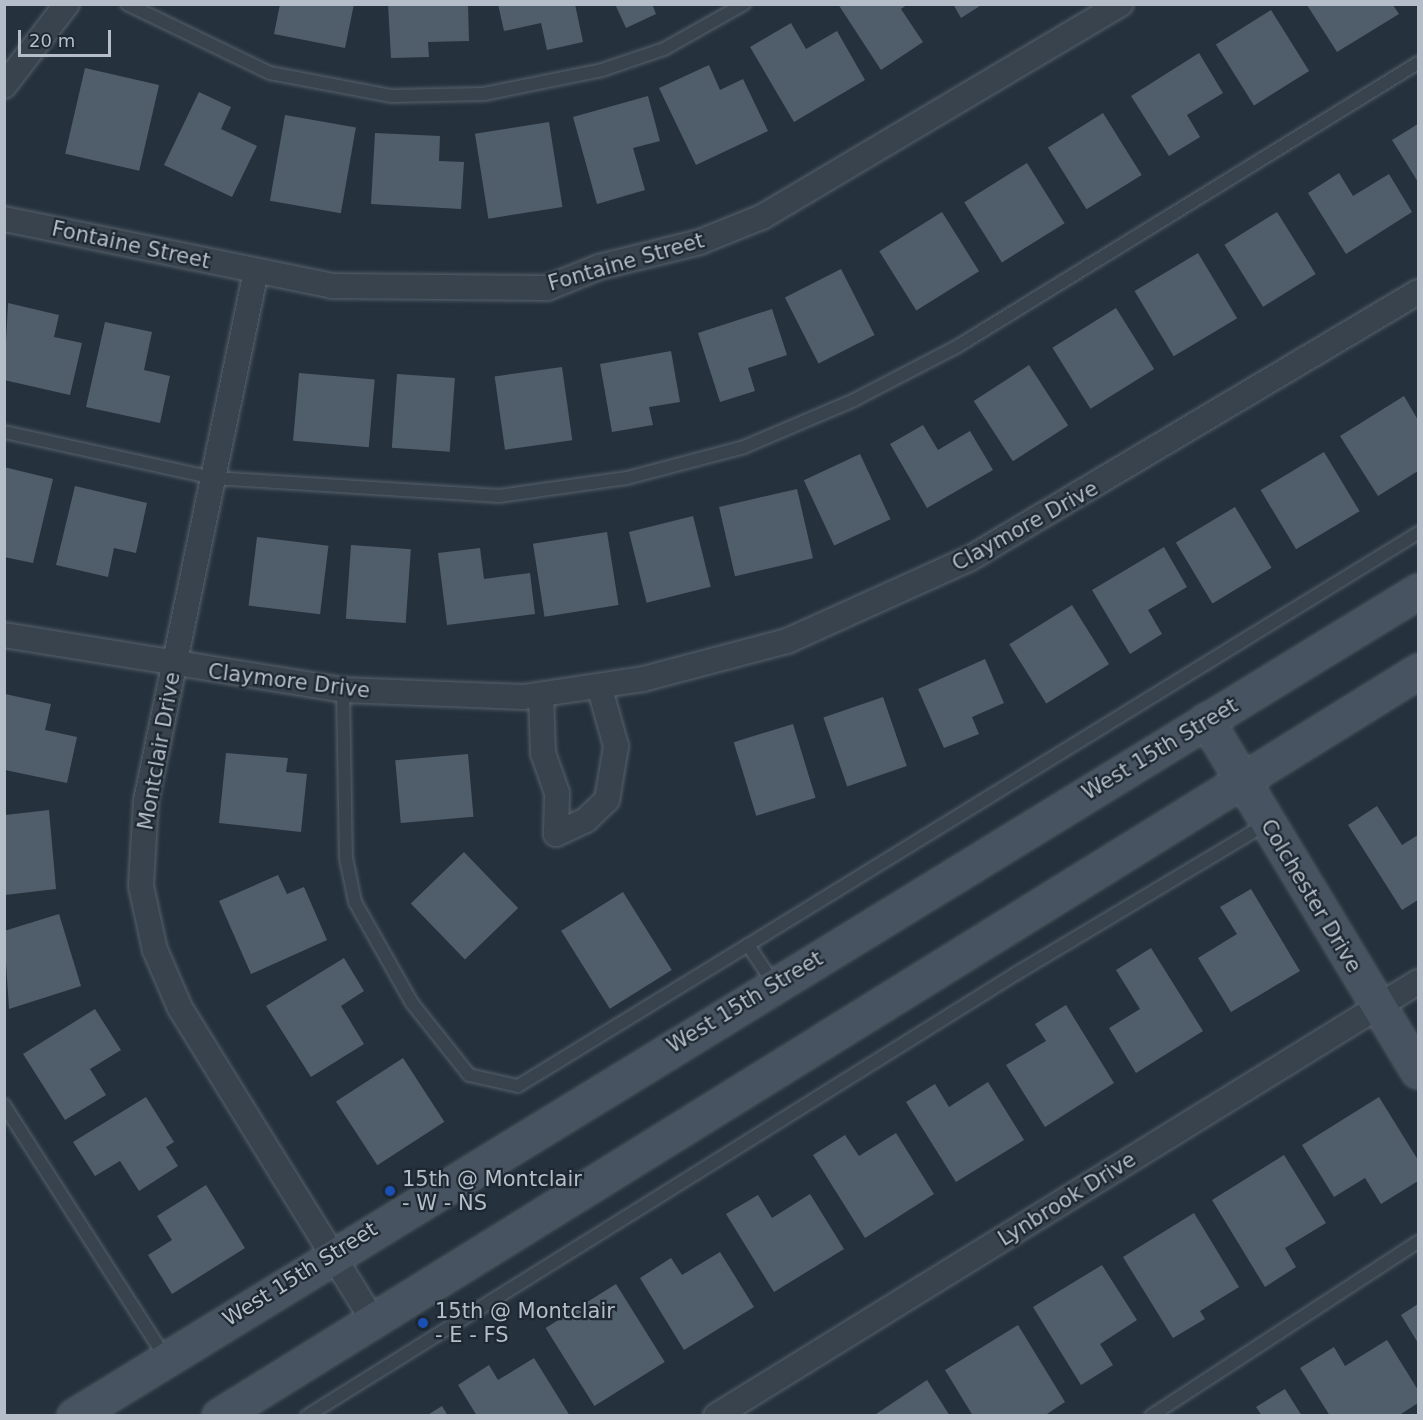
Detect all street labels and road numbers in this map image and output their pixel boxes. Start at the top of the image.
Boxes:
street label: Fontaine Street [50,216,212,274]
street label: Fontaine Street [545,228,707,296]
street label: Claymore Drive [948,476,1102,576]
street label: Claymore Drive [207,659,371,703]
street label: Montclair Drive [133,670,185,832]
street label: West 15th Street [1078,693,1242,805]
street label: Colchester Drive [1255,815,1367,977]
street label: West 15th Street [663,946,827,1058]
street label: Lynbrook Drive [994,1147,1140,1251]
street label: West 15th Street [218,1216,382,1332]

